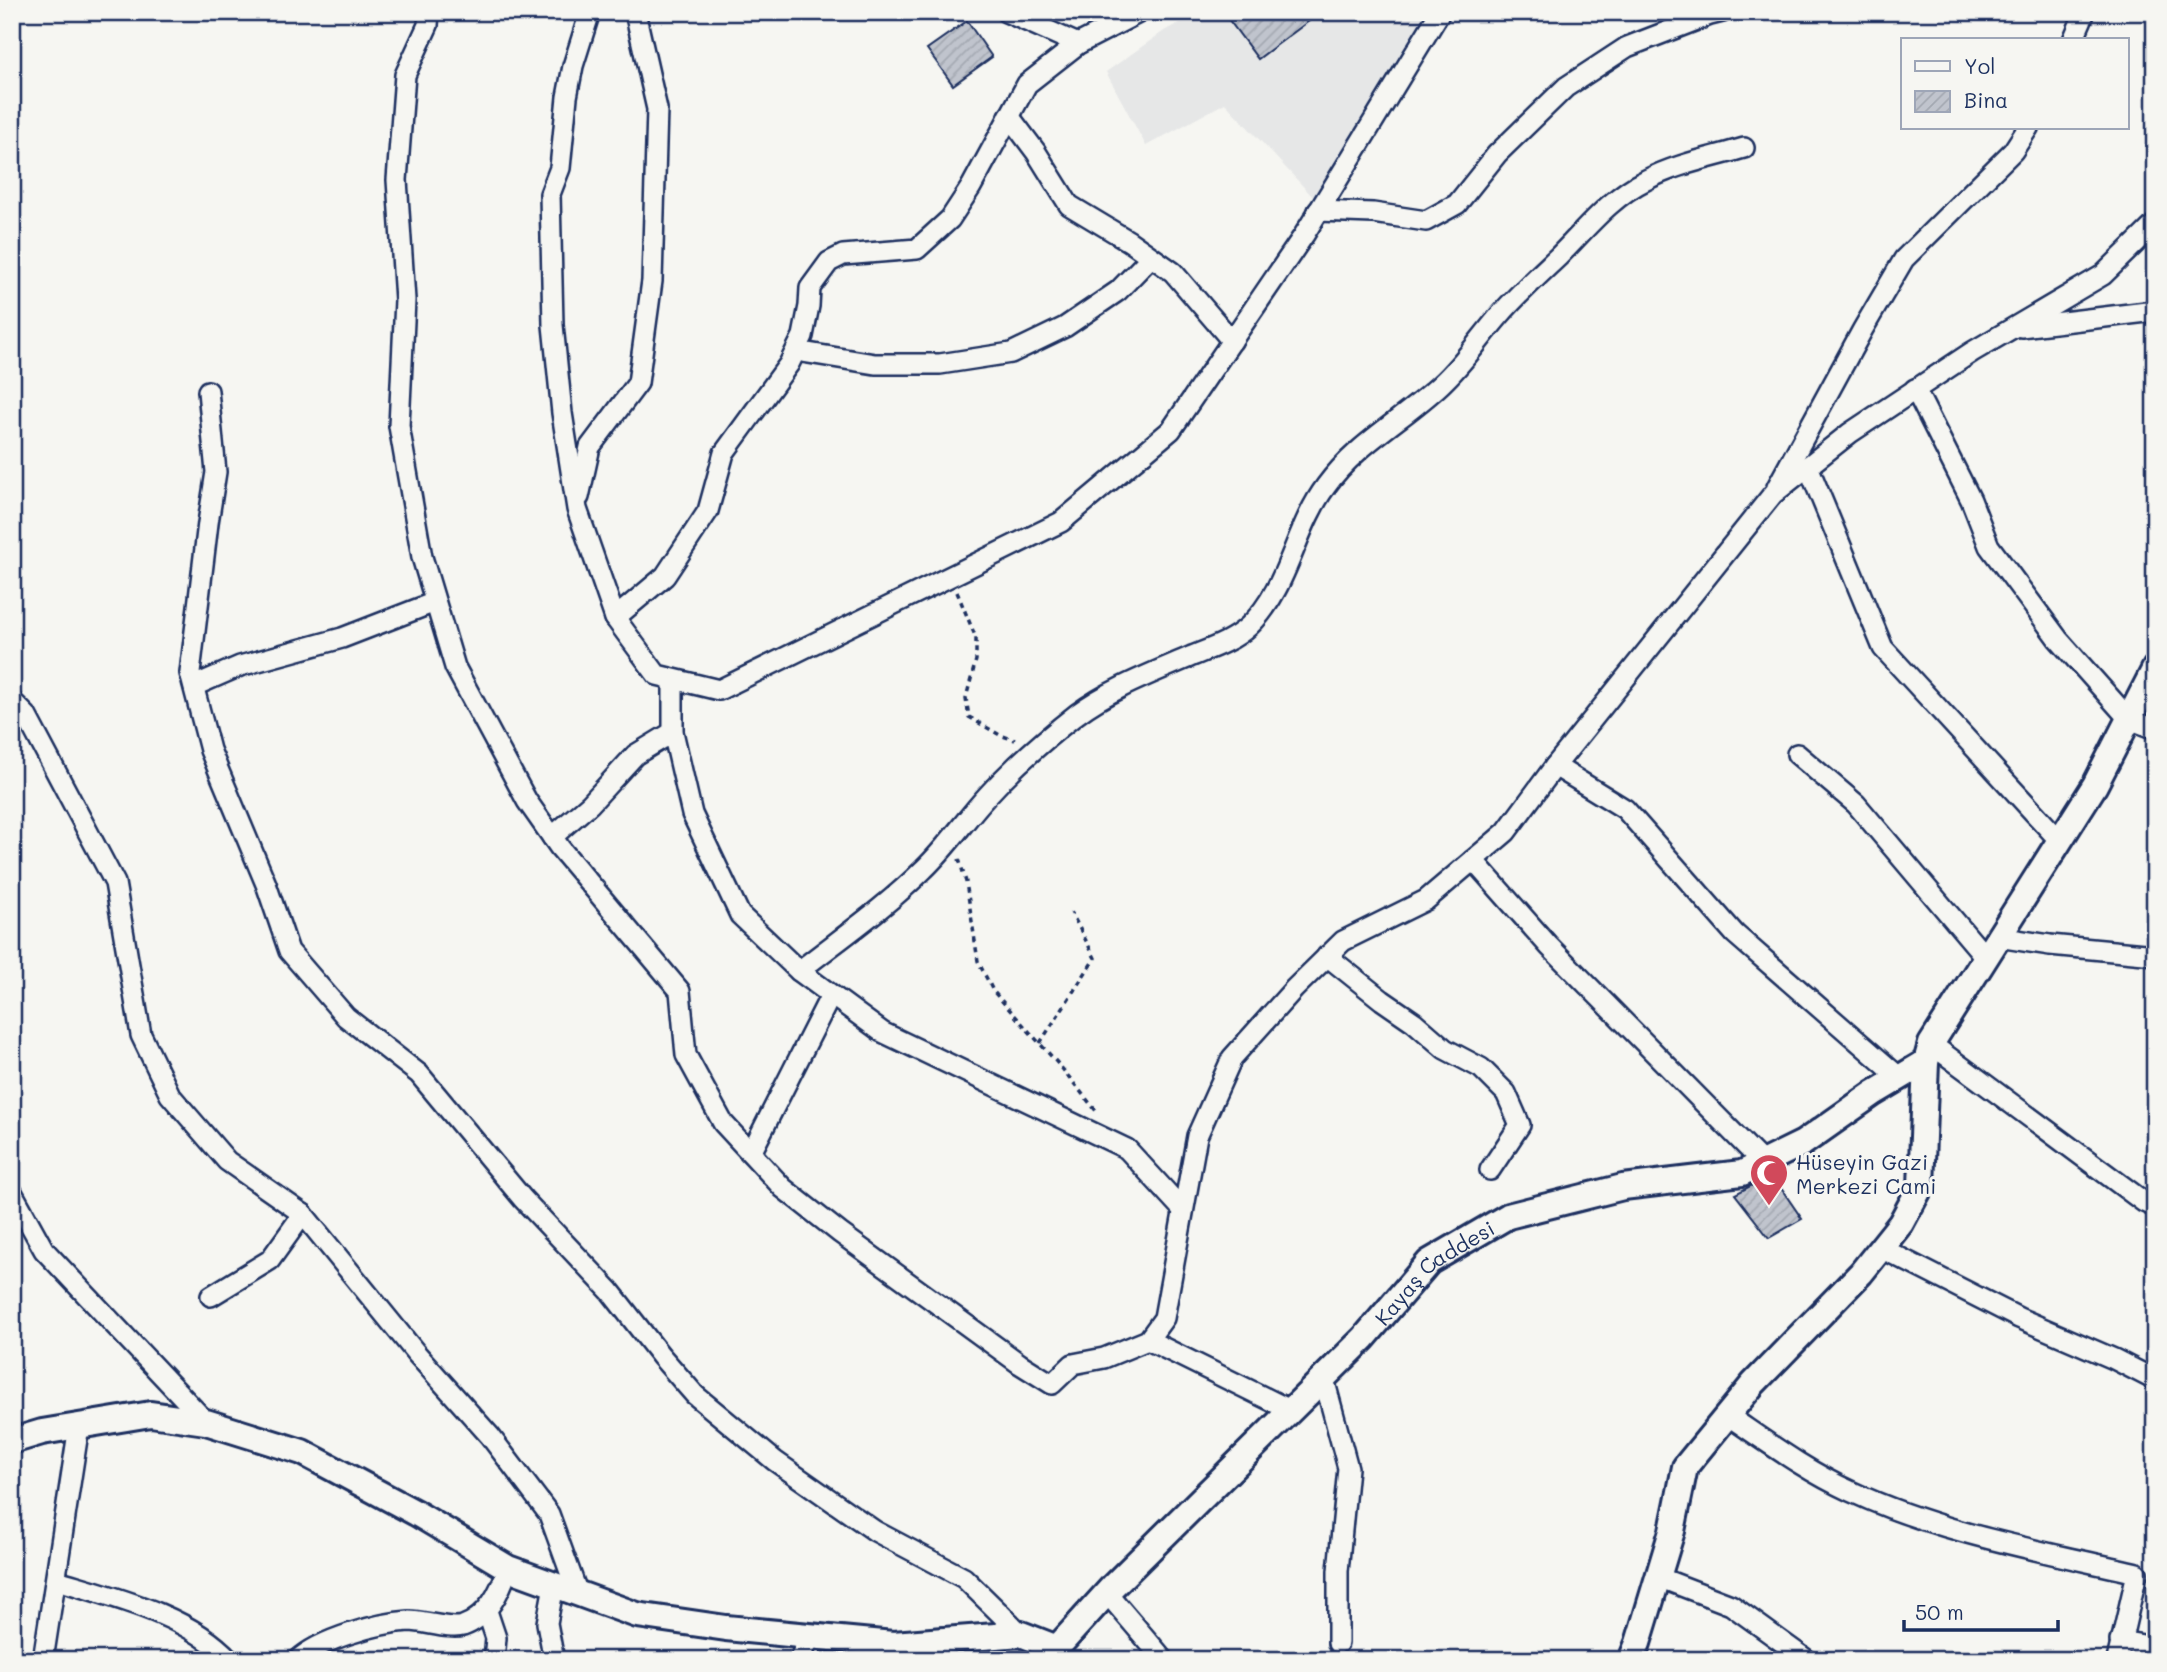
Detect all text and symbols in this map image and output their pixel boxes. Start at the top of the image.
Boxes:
legend [1901,38,2128,130]
text: Yol [1964,52,1995,79]
text: Bina [1964,86,2008,113]
place label: Hüseyin Gazi Merkezi Cami [1796,1148,1937,1199]
mosque icon: Hüseyin Gazi Merkezi Cami [1748,1152,1790,1207]
street label: Kayaş Caddesi [1368,1214,1499,1330]
scale bar [1904,1588,2058,1632]
text: 50 m [1915,1598,1964,1625]

